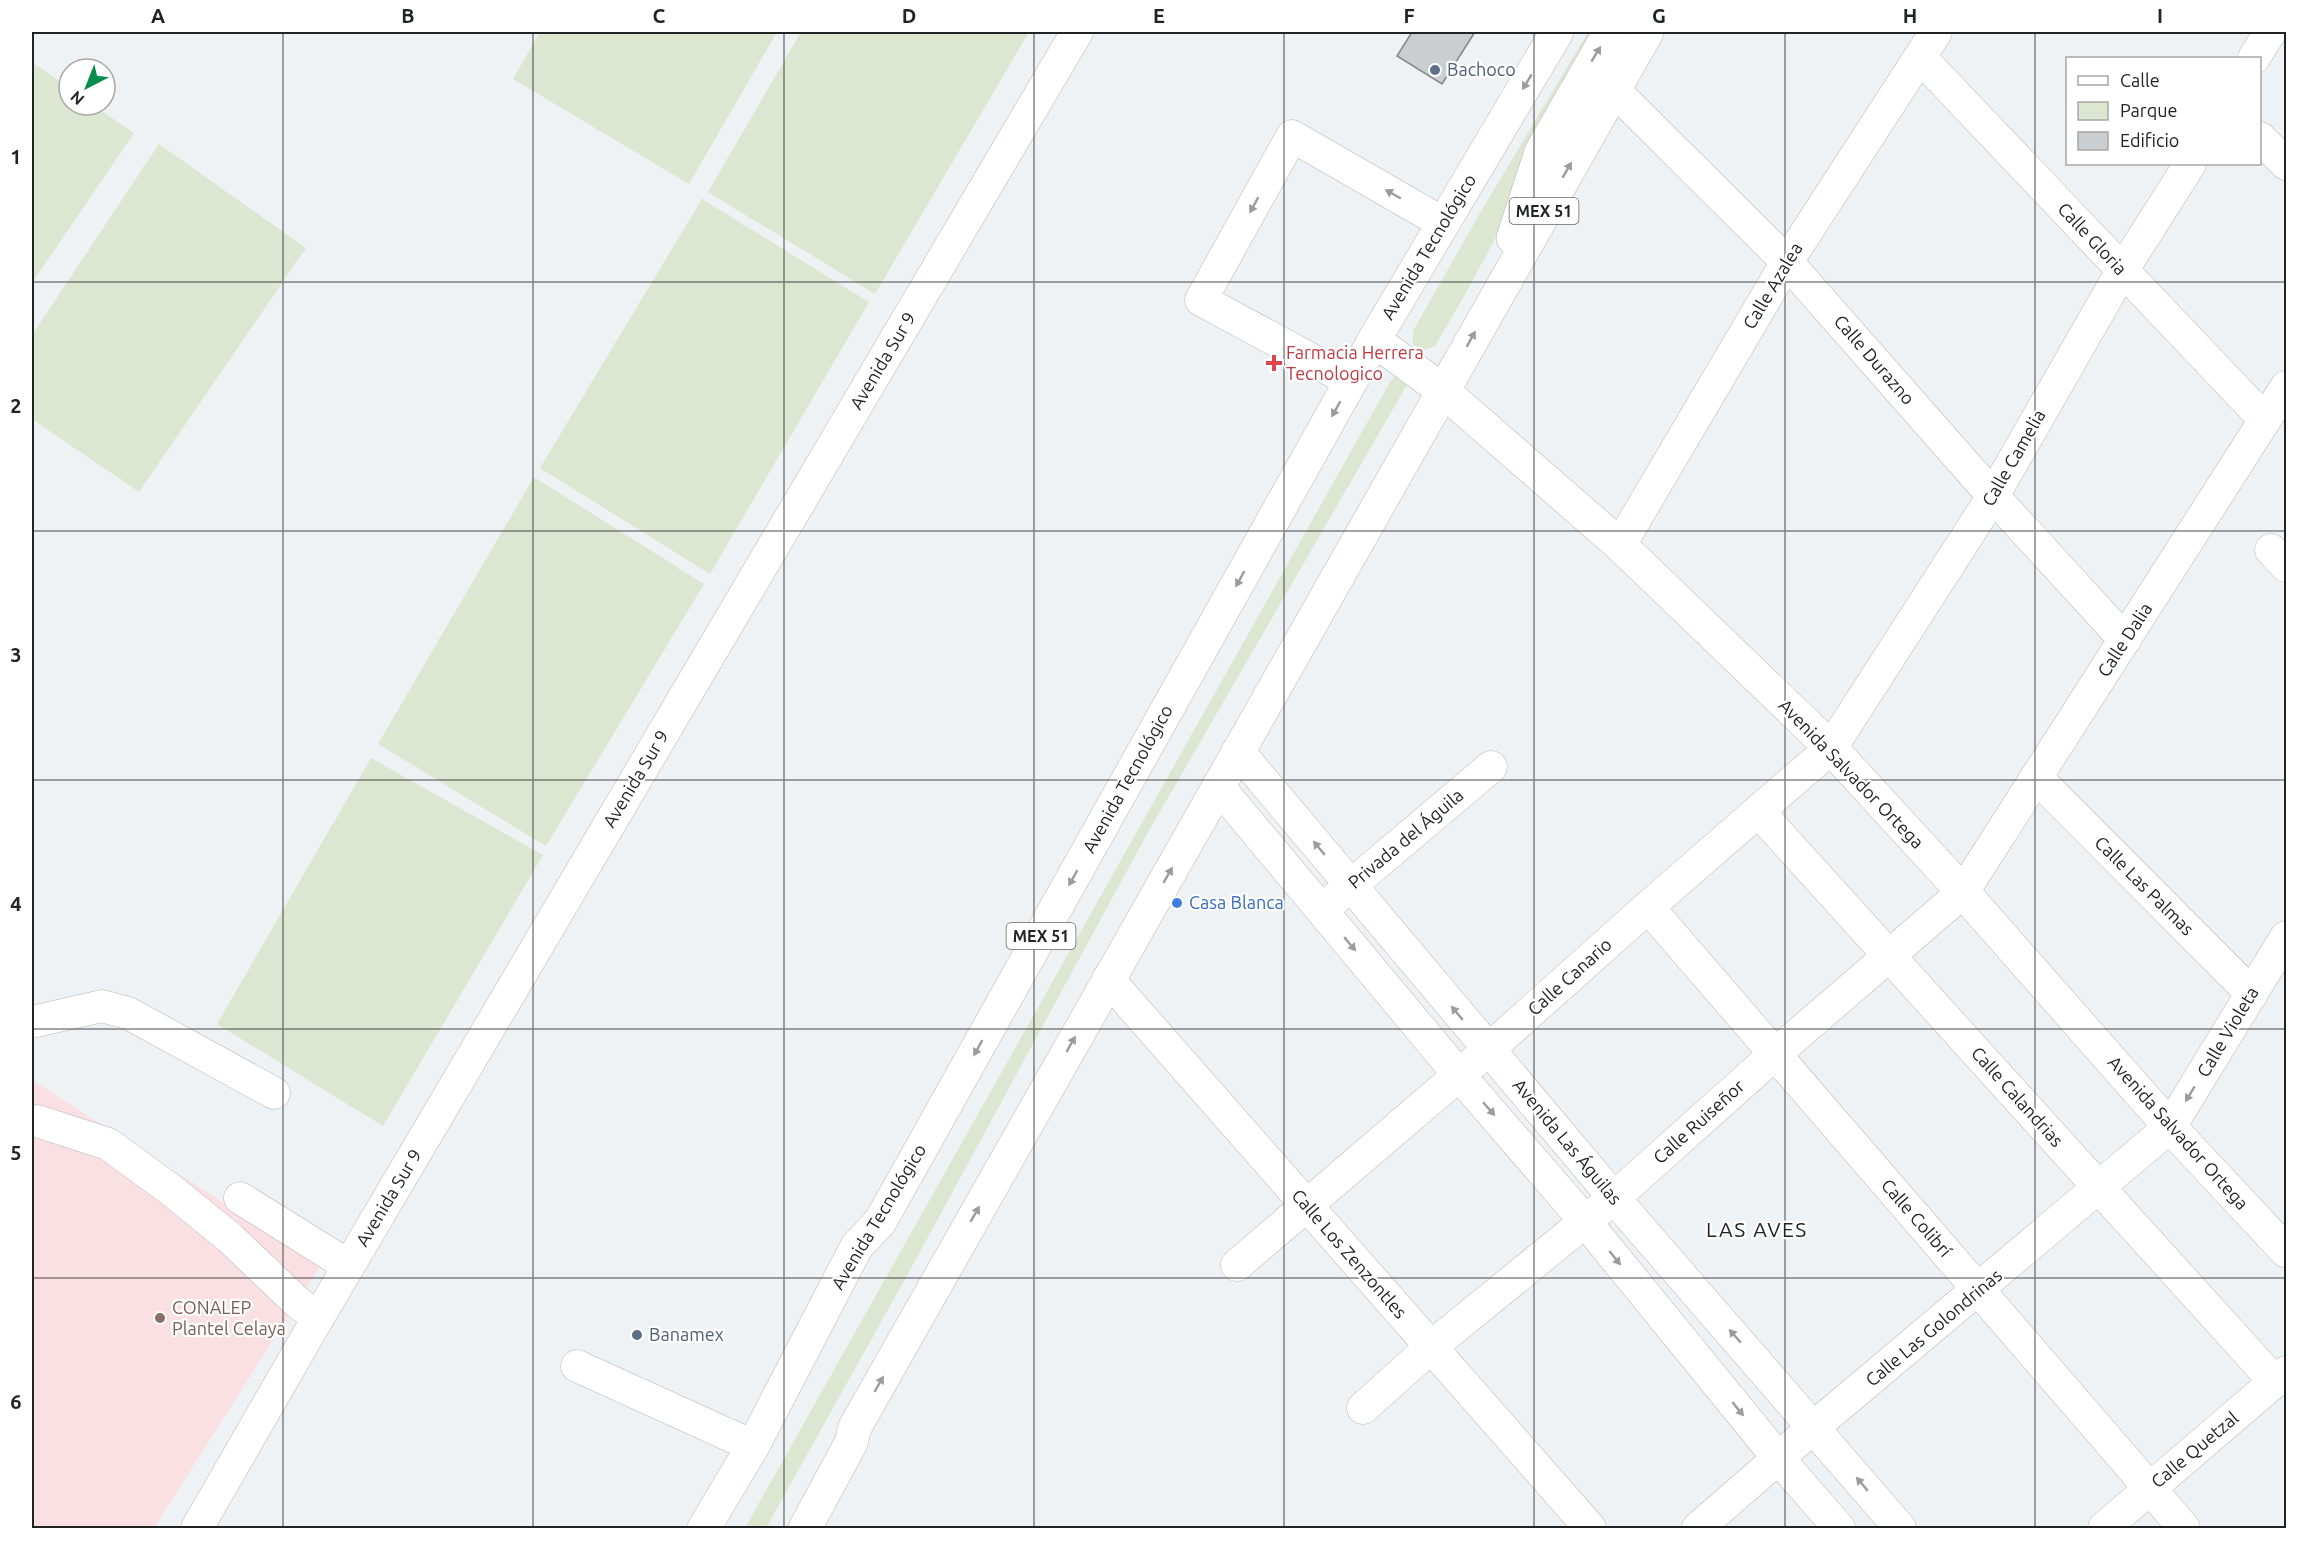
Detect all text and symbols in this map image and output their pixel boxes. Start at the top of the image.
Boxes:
text: A [151,4,165,27]
text: B [401,4,415,27]
text: C [653,4,666,27]
text: D [902,4,916,27]
text: E [1153,4,1165,27]
text: F [1403,4,1415,27]
text: G [1652,4,1666,27]
text: H [1903,4,1917,27]
text: I [2157,4,2163,27]
one-way arrow [1591,46,1602,62]
north arrow [57,57,117,117]
legend [2066,57,2261,165]
place label: Bachoco [1447,59,1516,79]
marker: Bachoco [1428,63,1442,77]
text: Calle [2120,70,2160,90]
one-way arrow [1522,74,1533,90]
text: N [67,87,87,109]
text: Parque [2120,100,2177,120]
text: Edificio [2120,130,2179,150]
text: 1 [10,145,22,168]
one-way arrow [1562,161,1572,178]
street label: Avenida Tecnológico [1377,170,1479,323]
one-way arrow [1384,189,1401,199]
one-way arrow [1249,197,1259,214]
road number: MEX 51 [1510,198,1578,224]
street label: Calle Gloria [2054,198,2131,279]
street label: Calle Azalea [1739,239,1806,332]
street label: Avenida Sur 9 [845,308,919,413]
street label: Calle Durazno [1830,311,1919,408]
one-way arrow [1466,331,1476,348]
place label: Farmacia Herrera Tecnologico [1286,342,1424,383]
marker: Farmacia Herrera Tecnologico [1267,356,1281,370]
text: 2 [10,394,22,417]
one-way arrow [1330,401,1341,417]
street label: Calle Camelia [1977,406,2049,509]
one-way arrow [1235,571,1245,588]
street label: Calle Dalia [2093,599,2155,680]
text: 3 [10,643,22,666]
street label: Avenida Salvador Ortega [1775,695,1928,852]
street label: Avenida Tecnológico [1078,701,1176,856]
street label: Avenida Sur 9 [598,726,672,831]
street label: Privada del Águila [1343,784,1467,892]
street label: Calle Las Palmas [2091,832,2198,939]
one-way arrow [1312,840,1325,856]
one-way arrow [1162,866,1172,883]
one-way arrow [1068,870,1078,887]
text: 4 [10,892,22,915]
place label: Casa Blanca [1189,892,1284,912]
marker: Casa Blanca [1170,896,1184,910]
road number: MEX 51 [1006,923,1076,949]
street label: Calle Canario [1523,934,1615,1019]
one-way arrow [1343,936,1356,952]
street label: Calle Violeta [2192,983,2262,1080]
one-way arrow [1451,1005,1464,1021]
one-way arrow [1066,1036,1077,1052]
one-way arrow [973,1040,983,1057]
street label: Calle Calandrias [1968,1042,2068,1150]
street label: Avenida Salvador Ortega [2105,1052,2253,1213]
street label: Avenida Las Águilas [1509,1074,1627,1208]
street label: Calle Ruiseñor [1649,1075,1748,1167]
one-way arrow [2185,1086,2196,1102]
one-way arrow [1482,1101,1495,1117]
street label: Avenida Tecnológico [827,1140,929,1293]
text: 5 [10,1141,22,1164]
street label: Avenida Sur 9 [351,1145,425,1250]
street label: Calle Colibrí [1878,1174,1956,1261]
street label: Calle Los Zenzontles [1288,1185,1411,1322]
one-way arrow [970,1205,980,1222]
district label: LAS AVES [1706,1217,1808,1241]
one-way arrow [1608,1250,1621,1265]
street label: Calle Las Golondrinas [1861,1264,2006,1390]
place label: CONALEP Plantel Celaya [172,1297,286,1338]
marker: CONALEP Plantel Celaya [153,1311,167,1325]
place label: Banamex [649,1324,724,1344]
marker: Banamex [630,1328,644,1342]
one-way arrow [1729,1329,1742,1344]
one-way arrow [874,1375,884,1392]
text: 6 [10,1390,22,1413]
one-way arrow [1731,1401,1744,1416]
street label: Calle Quetzal [2147,1407,2243,1492]
one-way arrow [1856,1476,1869,1492]

